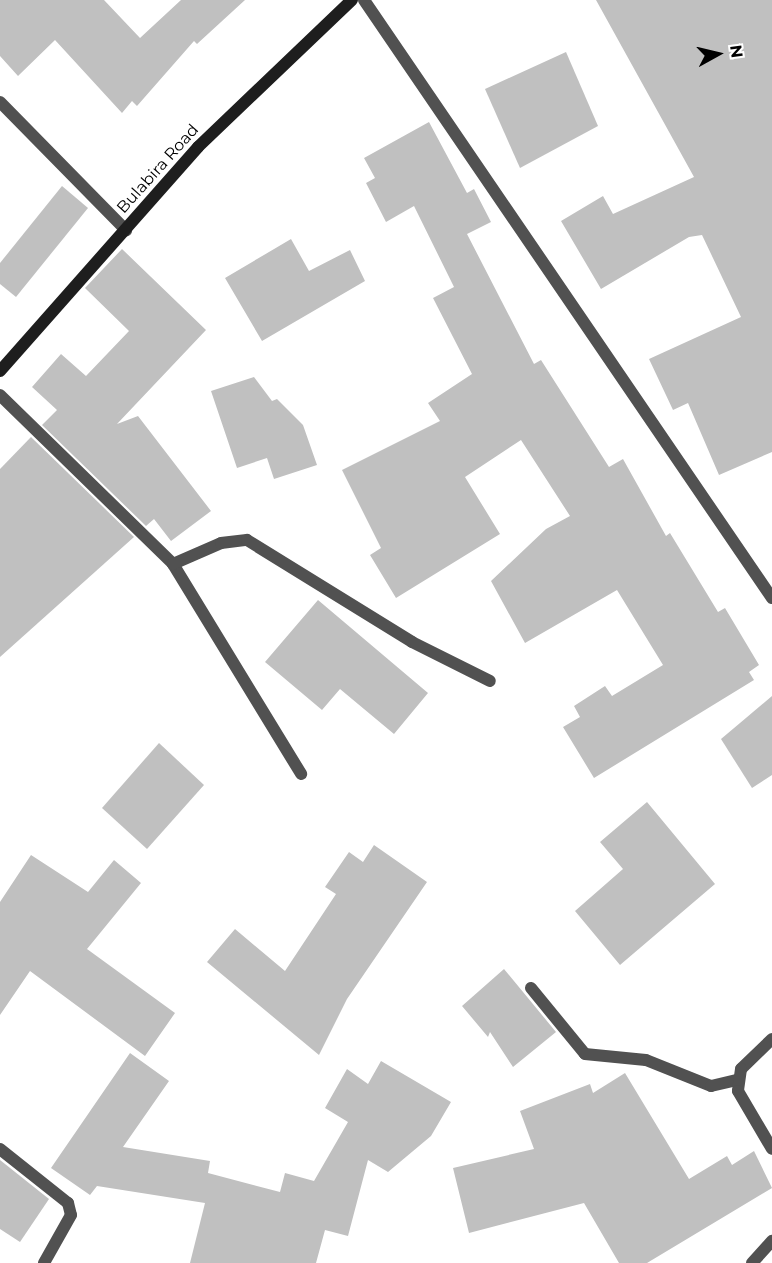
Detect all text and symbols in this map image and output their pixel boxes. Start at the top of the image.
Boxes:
north arrow [688,24,748,84]
text: N [726,44,747,59]
street label: Bulabira Road [113,121,203,217]

